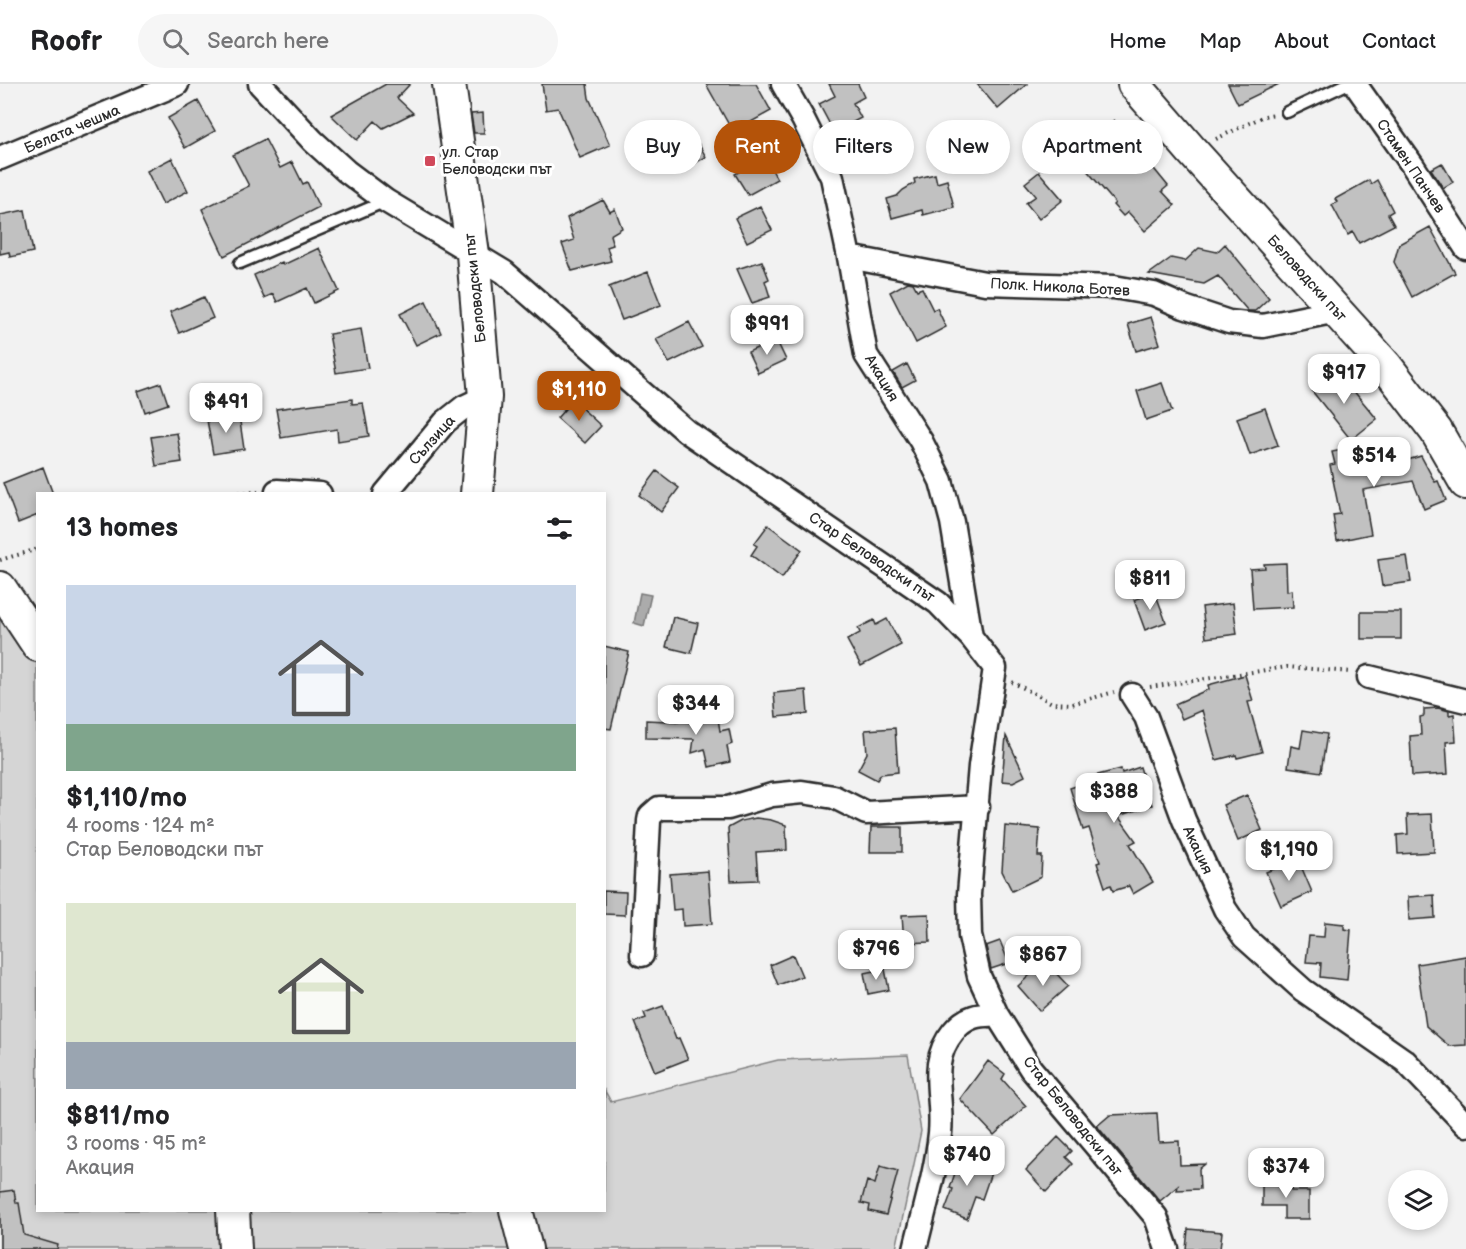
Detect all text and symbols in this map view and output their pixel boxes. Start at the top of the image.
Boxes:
search box [138,14,558,68]
text: Roofr [30,25,102,58]
icon: search [159,25,192,58]
text: Search here [207,28,329,55]
text: Home [1109,29,1166,54]
text: Map [1199,29,1241,54]
text: About [1274,29,1329,54]
text: Contact [1362,29,1436,54]
street label: Белата чешма [21,101,123,158]
street label: Стамен Панчев [1372,116,1449,217]
chip: Buy [624,120,702,174]
chip: Rent [714,120,801,174]
chip: Filters [813,120,914,174]
chip: New [926,120,1010,174]
chip: Apartment [1022,120,1163,174]
place label: ул. Стар Беловодски път [442,143,552,179]
marker: ул. Стар Беловодски път [423,154,437,168]
street label: Беловодски път [1263,231,1351,326]
street label: Беловодски път [460,232,491,344]
street label: Полк. Никола Ботев [990,274,1130,301]
pin: $991 [731,305,803,356]
text: $991 [744,312,790,336]
street label: Акация [860,351,903,405]
pin: $917 [1308,354,1380,405]
text: $917 [1322,361,1366,385]
pin: $1,110 [530,371,628,422]
text: $1,110 [551,378,607,402]
pin: $491 [190,383,262,434]
text: $491 [203,390,249,414]
street label: Сълзица [405,411,460,469]
pin: $514 [1338,437,1410,488]
text: $514 [1352,444,1396,468]
street label: Стар Беловодски път [805,508,938,607]
icon: filters [543,512,576,545]
text: 13 homes [66,513,178,544]
pin: $811 [1114,560,1186,611]
text: $811 [1129,567,1171,591]
icon: home [267,624,375,732]
pin: $344 [660,685,732,736]
text: $344 [672,692,720,716]
pin: $388 [1078,773,1150,824]
text: $388 [1090,780,1138,804]
text: $1,110/mo [66,783,187,814]
text: 4 rooms · 124 m² [66,814,215,838]
street label: Акация [1178,822,1217,877]
pin: $1,190 [1240,831,1338,882]
text: Стар Беловодски път [66,838,264,862]
text: $1,190 [1260,838,1318,862]
pin: $796 [840,930,912,981]
pin: $867 [1007,936,1079,987]
text: $796 [852,937,900,961]
icon: home [267,942,375,1050]
text: $867 [1019,943,1067,967]
street label: Стар Беловодски път [1019,1053,1127,1180]
text: $811/mo [66,1101,170,1132]
text: 3 rooms · 95 m² [66,1132,206,1156]
pin: $740 [931,1136,1003,1187]
text: $740 [943,1143,991,1167]
pin: $374 [1250,1148,1322,1199]
text: $374 [1262,1155,1310,1179]
text: Акация [66,1156,134,1180]
map controls [1388,1170,1448,1230]
button: layers [1388,1170,1448,1230]

